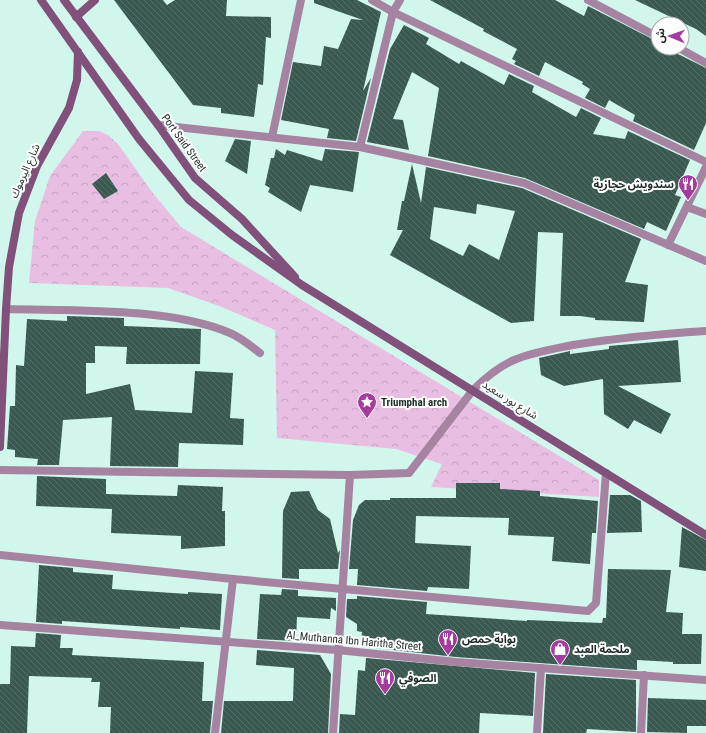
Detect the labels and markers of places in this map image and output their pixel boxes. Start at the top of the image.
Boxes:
restaurant icon: سندويش حجازية [677,173,699,201]
place label: سندويش حجازية [593,178,674,191]
place icon: Triumphal arch [356,391,378,419]
place label: Triumphal arch [381,396,447,409]
restaurant icon: بوابة حمص [437,628,459,656]
place label: بوابة حمص [462,633,516,646]
shop icon: ملحمة العبد [549,638,571,666]
place label: ملحمة العبد [574,643,630,656]
restaurant icon: الصوفي [374,667,396,695]
place label: الصوفي [399,672,436,687]

